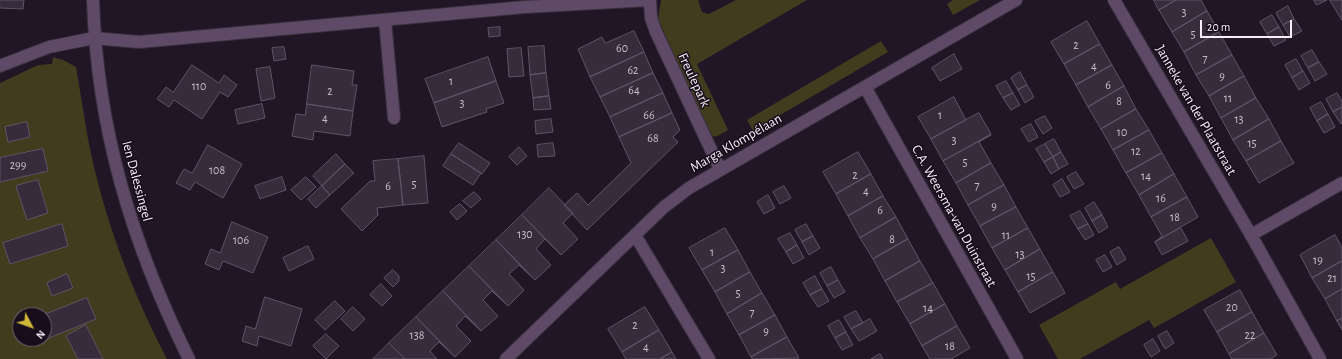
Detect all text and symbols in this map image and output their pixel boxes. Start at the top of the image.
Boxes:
house number: 3 [1182,5,1186,19]
scale bar [1202,12,1294,38]
text: 20 m [1207,21,1230,33]
house number: 5 [1190,27,1196,41]
house number: 2 [1073,38,1079,52]
house number: 60 [616,41,628,55]
street label: Janneke van der Plaatstraat [1152,42,1240,178]
street label: Freulepark [674,50,714,110]
house number: 7 [1202,51,1208,65]
house number: 4 [1091,59,1097,73]
house number: 62 [627,63,639,77]
house number: 9 [1219,69,1225,83]
house number: 1 [449,74,453,88]
house number: 6 [1105,78,1111,92]
house number: 110 [192,79,206,93]
house number: 64 [628,83,640,97]
house number: 2 [327,84,333,98]
house number: 11 [1224,91,1232,105]
house number: 8 [1116,94,1122,108]
house number: 3 [460,96,464,110]
house number: 66 [643,108,655,122]
house number: 1 [938,108,942,122]
street label: Marga Klompélaan [687,110,785,176]
house number: 4 [322,111,328,125]
house number: 13 [1234,112,1244,126]
house number: 10 [1117,125,1127,139]
house number: 68 [647,131,659,145]
house number: 3 [952,133,956,147]
house number: 15 [1247,136,1257,150]
street label: Ien Dalessingel [118,139,156,223]
street label: C.A. Weersma-van Duinstraat [908,142,1000,290]
house number: 12 [1131,144,1141,158]
house number: 5 [962,155,968,169]
house number: 299 [10,158,26,172]
house number: 108 [209,163,225,177]
house number: 2 [852,168,858,182]
house number: 14 [1141,169,1151,183]
house number: 5 [411,177,417,191]
house number: 7 [974,178,980,192]
house number: 6 [385,179,391,193]
house number: 4 [863,184,869,198]
house number: 16 [1156,191,1166,205]
house number: 9 [991,199,997,213]
house number: 6 [877,203,883,217]
house number: 18 [1170,210,1180,224]
house number: 130 [517,227,533,241]
house number: 11 [1002,228,1010,242]
house number: 8 [889,232,895,246]
house number: 106 [233,233,249,247]
house number: 1 [710,245,714,259]
house number: 13 [1015,247,1025,261]
house number: 19 [1313,253,1323,267]
house number: 3 [721,261,725,275]
house number: 15 [1026,269,1036,283]
house number: 21 [1327,271,1337,285]
house number: 5 [735,286,741,300]
house number: 20 [1226,300,1238,314]
house number: 14 [923,301,933,315]
house number: 7 [749,305,755,319]
north arrow [12,307,52,347]
house number: 2 [632,318,638,332]
house number: 9 [763,324,769,338]
text: N [34,328,47,341]
house number: 138 [410,328,424,342]
house number: 22 [1245,328,1255,342]
house number: 18 [945,339,955,353]
house number: 4 [643,340,649,354]

